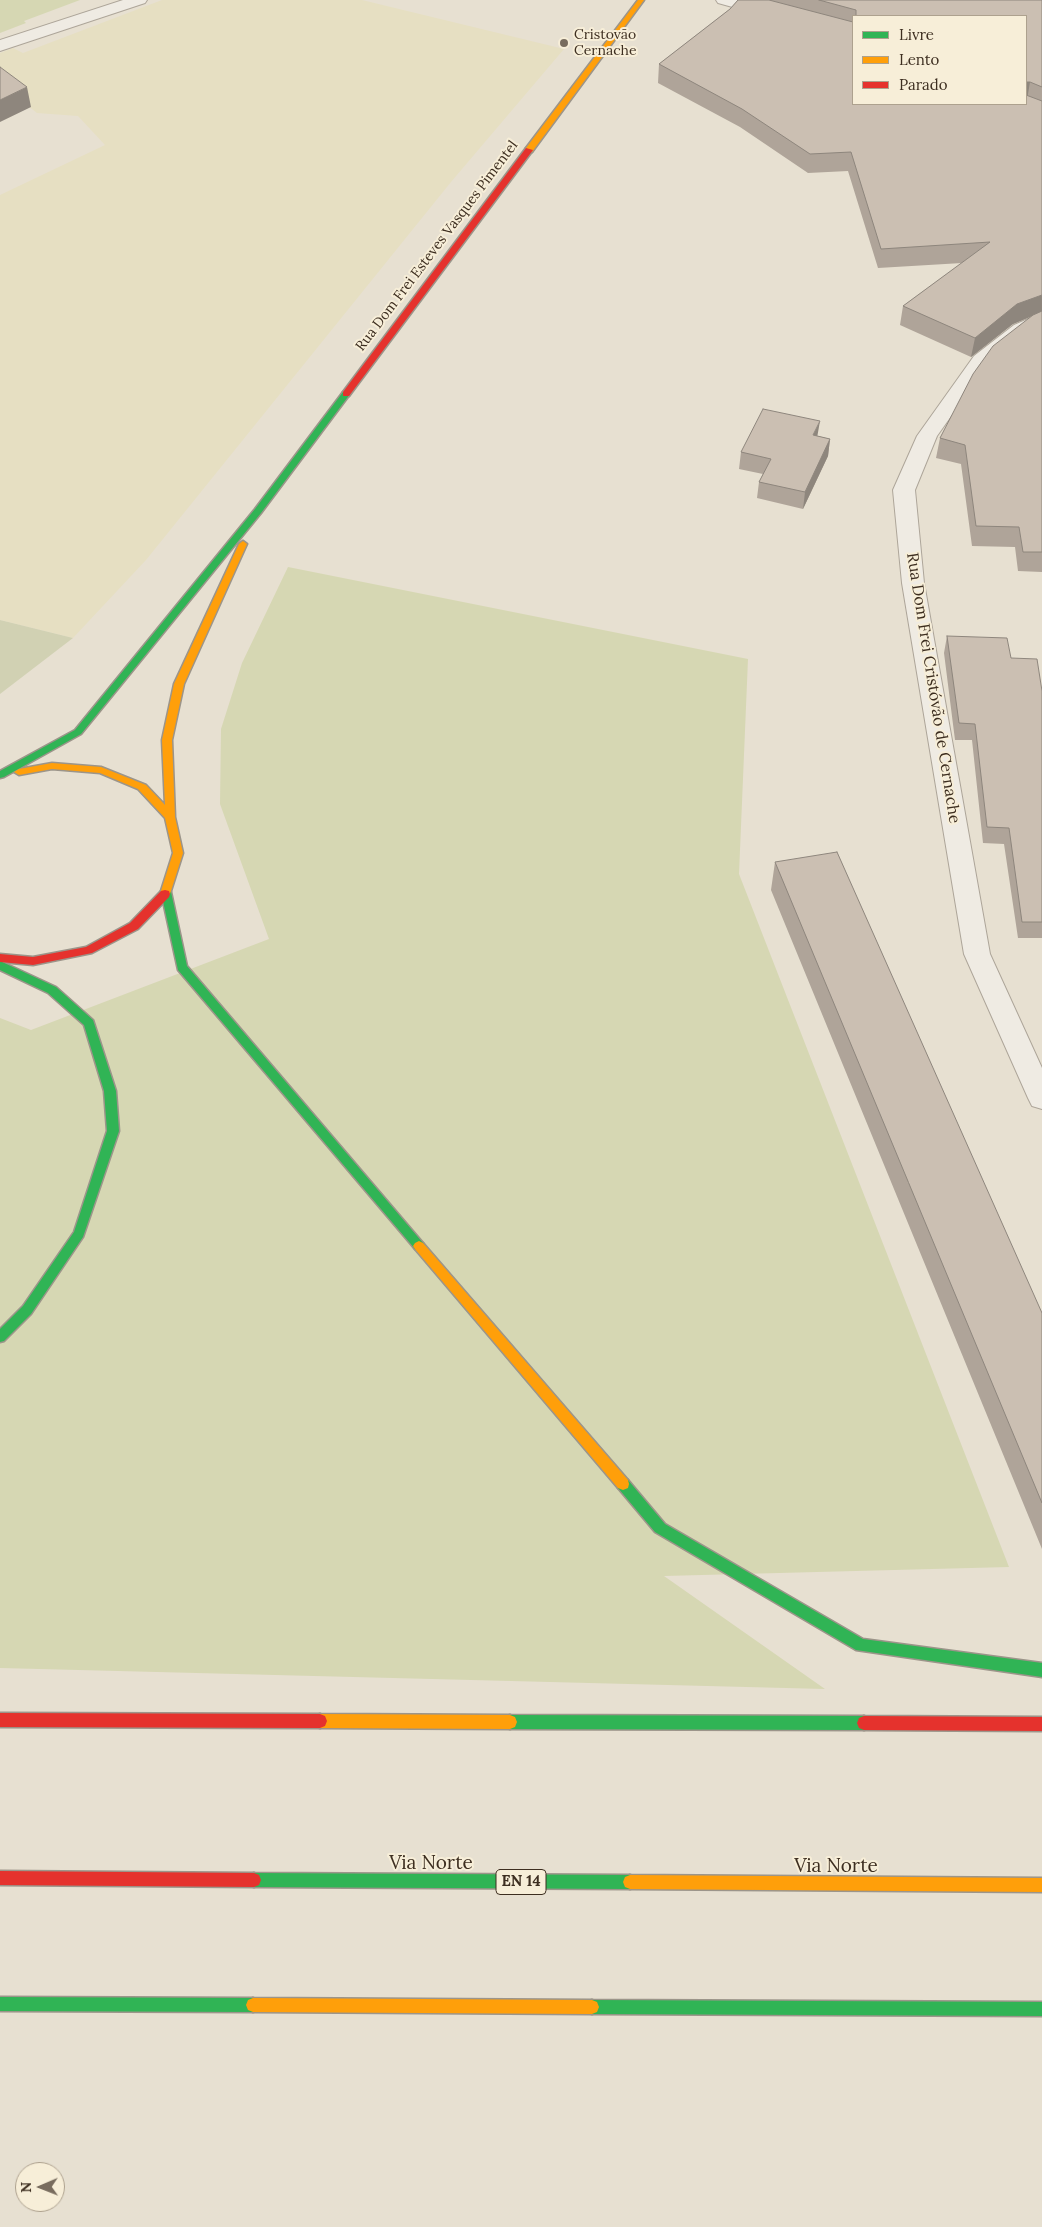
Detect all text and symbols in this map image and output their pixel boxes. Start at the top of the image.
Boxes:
legend [852,15,1027,105]
text: Livre [899,25,934,44]
place label: Cristovão Cernache [574,27,637,59]
marker: Cristovão Cernache [558,37,570,49]
text: Lento [899,50,939,69]
text: Parado [899,75,948,94]
street label: Rua Dom Frei Esteves Vasques Pimentel [352,138,522,354]
street label: Rua Dom Frei Cristóvão de Cernache [902,551,964,825]
street label: Via Norte [389,1853,473,1875]
street label: Via Norte [794,1856,878,1878]
road number: EN 14 [496,1870,546,1894]
north arrow [15,2162,65,2212]
text: N [17,2182,35,2193]

